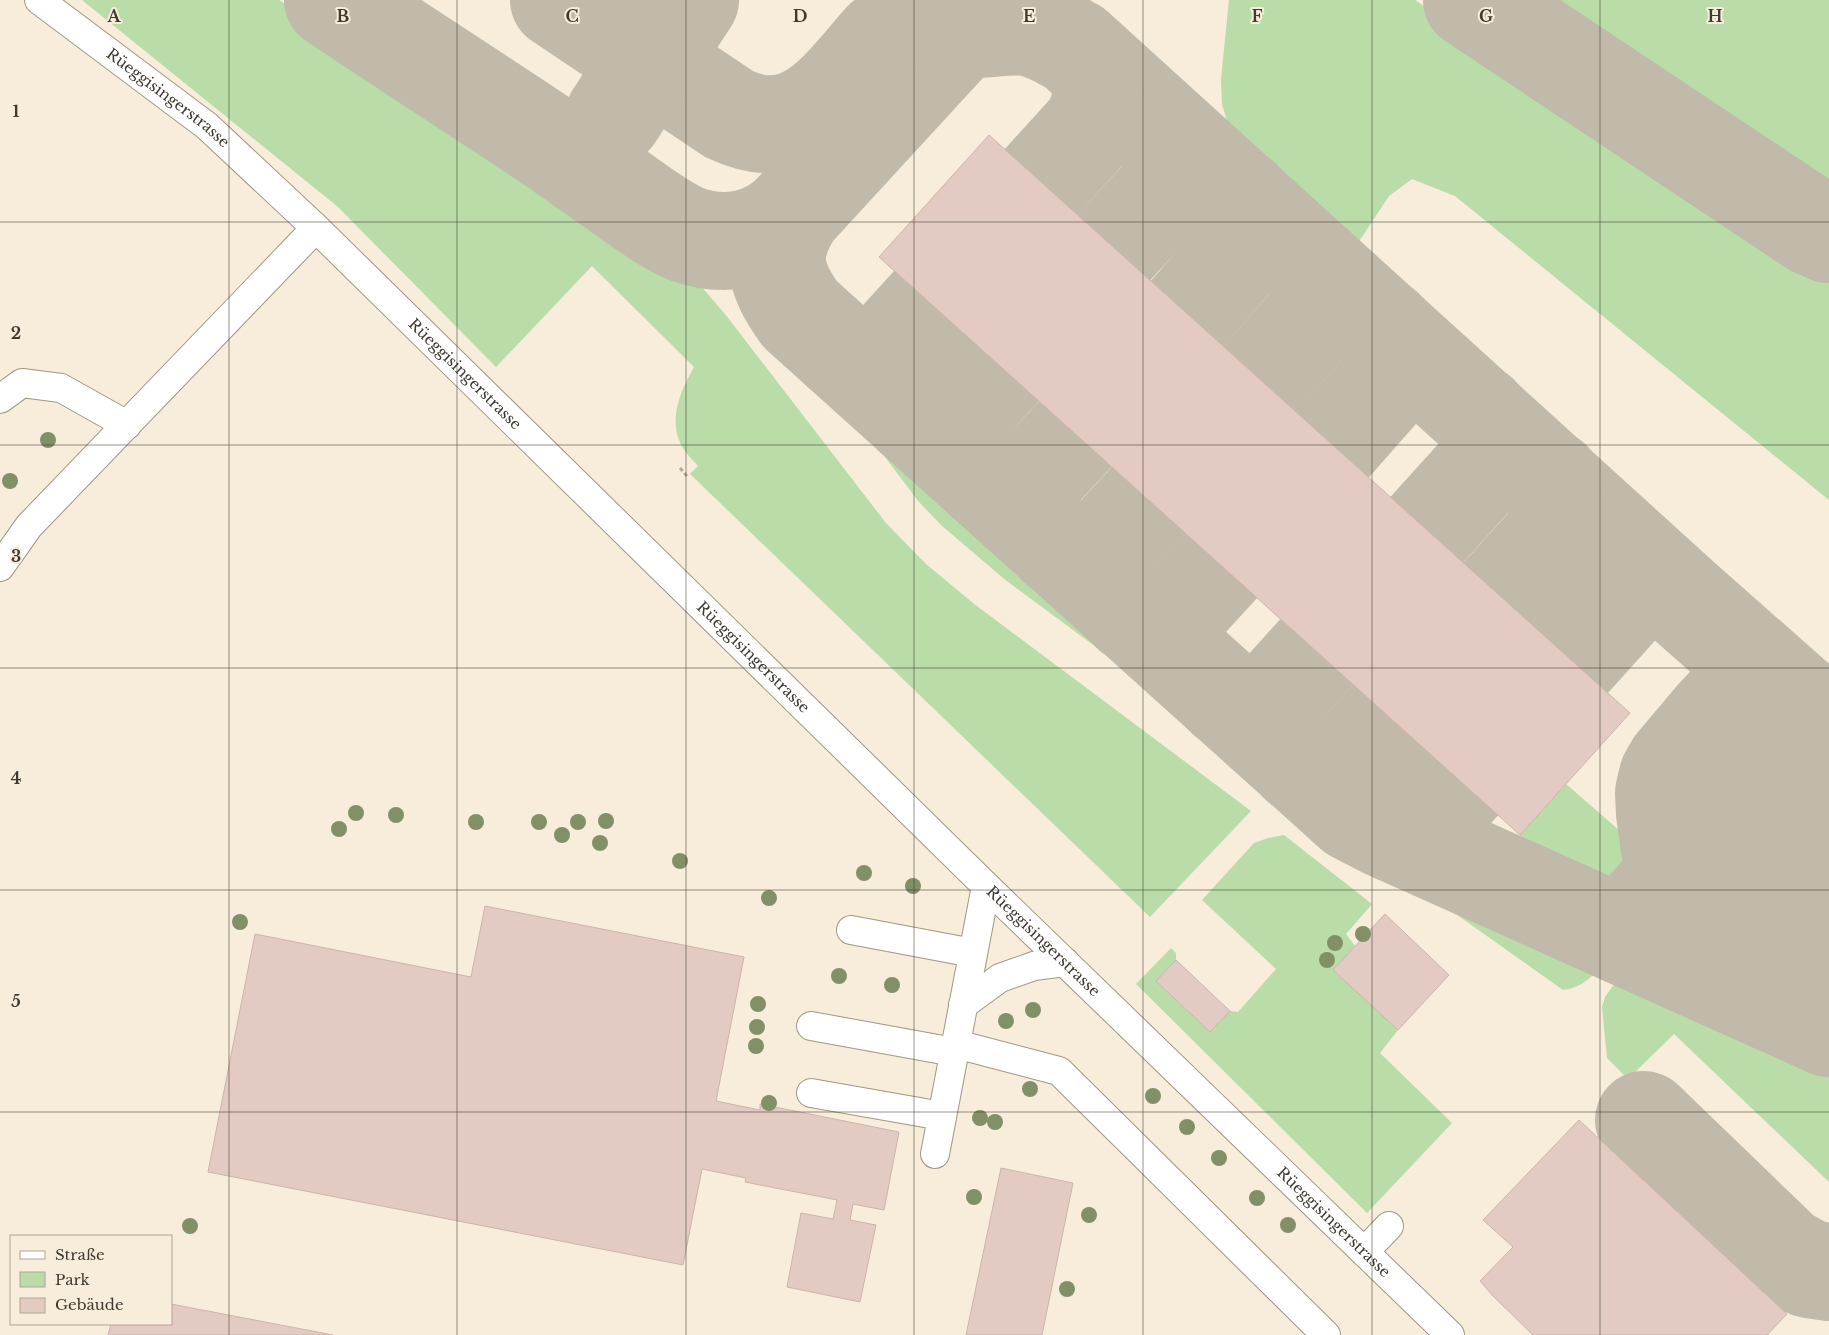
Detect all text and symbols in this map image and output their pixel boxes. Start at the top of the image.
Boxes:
text: A [107,6,122,26]
text: B [337,6,350,26]
text: C [565,6,579,26]
text: D [793,6,807,26]
text: E [1023,6,1035,26]
text: F [1251,6,1263,26]
text: G [1479,6,1493,26]
text: H [1707,6,1723,26]
street label: Rüeggisingerstrasse [103,44,234,151]
text: 1 [13,101,20,121]
street label: Rüeggisingerstrasse [405,314,526,433]
text: 2 [11,323,21,343]
text: 3 [11,546,21,566]
street label: Rüeggisingerstrasse [693,597,814,717]
text: 4 [11,768,21,788]
street label: Rüeggisingerstrasse [983,882,1104,1000]
text: 5 [11,991,21,1011]
street label: Rüeggisingerstrasse [1273,1163,1395,1281]
legend [10,1235,172,1325]
text: Straße [55,1245,105,1264]
text: Park [55,1270,91,1289]
text: Gebäude [55,1295,124,1314]

